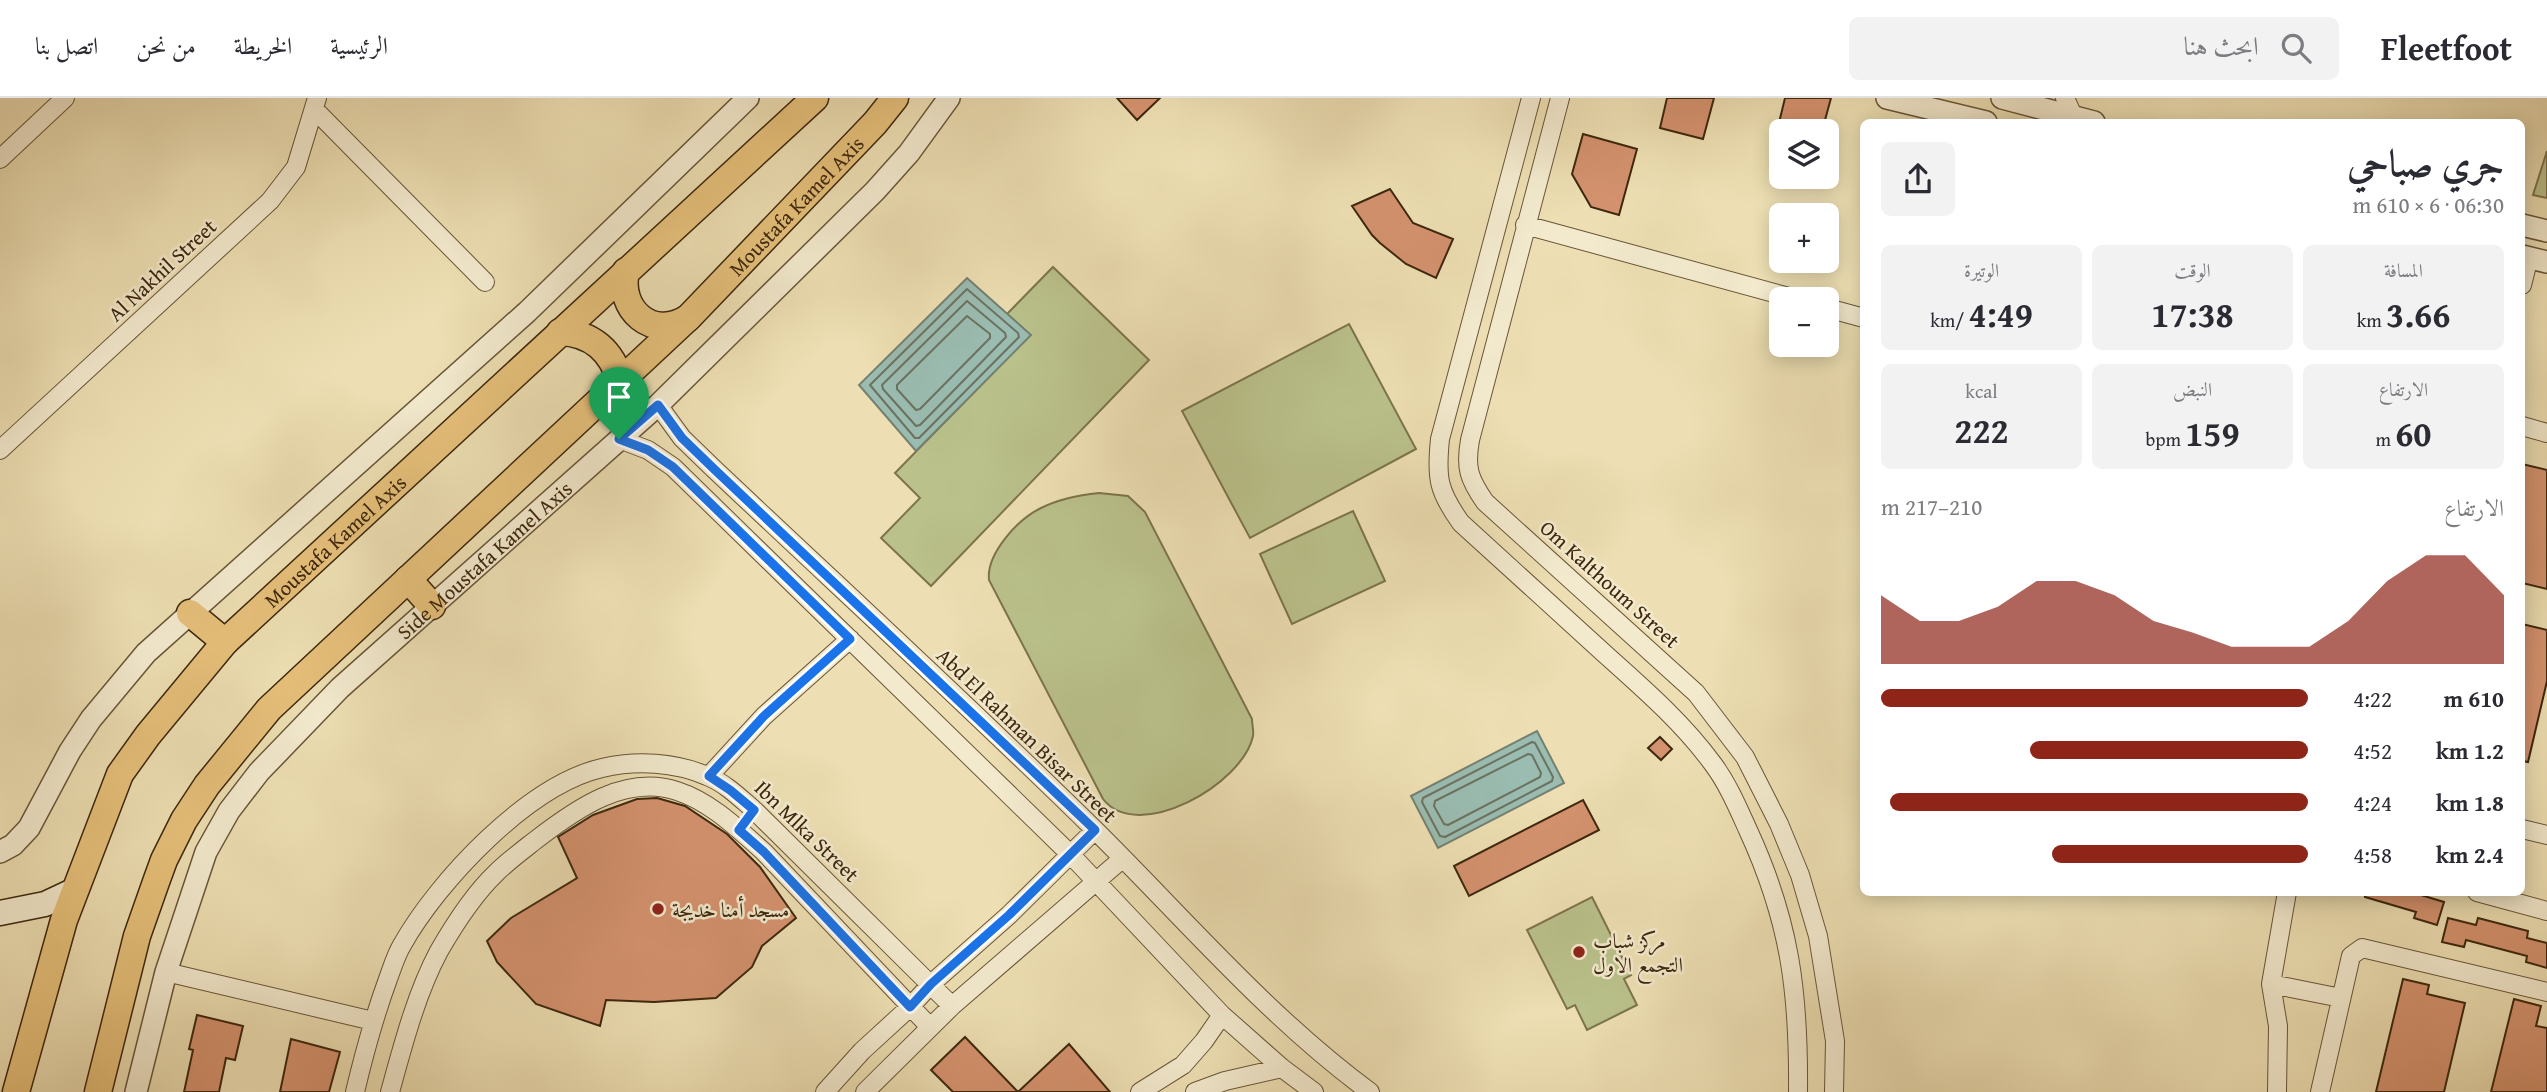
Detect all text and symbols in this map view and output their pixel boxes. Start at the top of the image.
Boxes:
search box [1849,17,2339,80]
text: Fleetfoot [2381,24,2512,72]
text: ابحث هنا [2184,26,2259,65]
text: اتصل بنا [35,28,98,63]
text: من نحن [136,28,196,63]
text: الخريطة [234,28,292,63]
text: الرئيسية [330,28,388,63]
icon: search [2277,29,2315,67]
map controls [1769,119,1839,357]
button: layers [1769,119,1839,189]
street label: Moustafa Kamel Axis [721,128,871,283]
text: جري صباحي [2347,134,2504,190]
button: share [1881,142,1955,216]
text: 06:30 · 6 × 610 m [2352,188,2504,221]
button: + [1769,203,1839,273]
street label: Al Nakhil Street [101,211,224,329]
text: الوتيرة [1964,256,1999,284]
text: الوقت [2174,256,2211,284]
text: المسافة [2384,256,2423,284]
button: − [1769,287,1839,357]
text: 4:49 [1969,289,2033,340]
text: 17:38 [2151,289,2234,340]
text: 3.66 [2386,289,2450,340]
text: /km [1930,306,1969,334]
text: km [2357,306,2386,334]
pin [589,367,649,439]
text: النبض [2173,375,2212,403]
text: الارتفاع [2379,375,2428,403]
text: kcal [1965,377,1998,405]
icon: arrive [600,378,638,416]
text: 222 [1954,405,2009,456]
text: 159 [2185,408,2240,459]
text: 60 [2395,408,2431,459]
text: bpm [2145,425,2185,453]
text: m [2376,425,2395,453]
street label: Moustafa Kamel Axis [257,467,413,615]
street label: Side Moustafa Kamel Axis [389,473,579,646]
text: 210–217 m [1881,490,1982,523]
text: الارتفاع [2444,491,2504,524]
street label: Om Kalthoum Street [1533,513,1687,656]
street label: Abd El Rahman Bisar Street [930,640,1125,830]
text: 4:22 [2353,682,2392,715]
text: 610 m [2443,682,2504,715]
text: 4:52 [2353,734,2392,767]
text: 1.2 km [2436,734,2504,767]
street label: Ibn Mlka Street [748,773,867,890]
text: 4:24 [2353,786,2392,819]
text: 1.8 km [2436,786,2504,819]
text: 4:58 [2353,838,2392,871]
text: 2.4 km [2436,838,2504,871]
place label: مسجد أمنا خديجة [672,894,790,925]
marker: مسجد أمنا خديجة [650,901,666,917]
place label: مركز شباب التجمع الاول [1593,925,1683,984]
marker: مركز شباب التجمع الاول [1571,944,1587,960]

